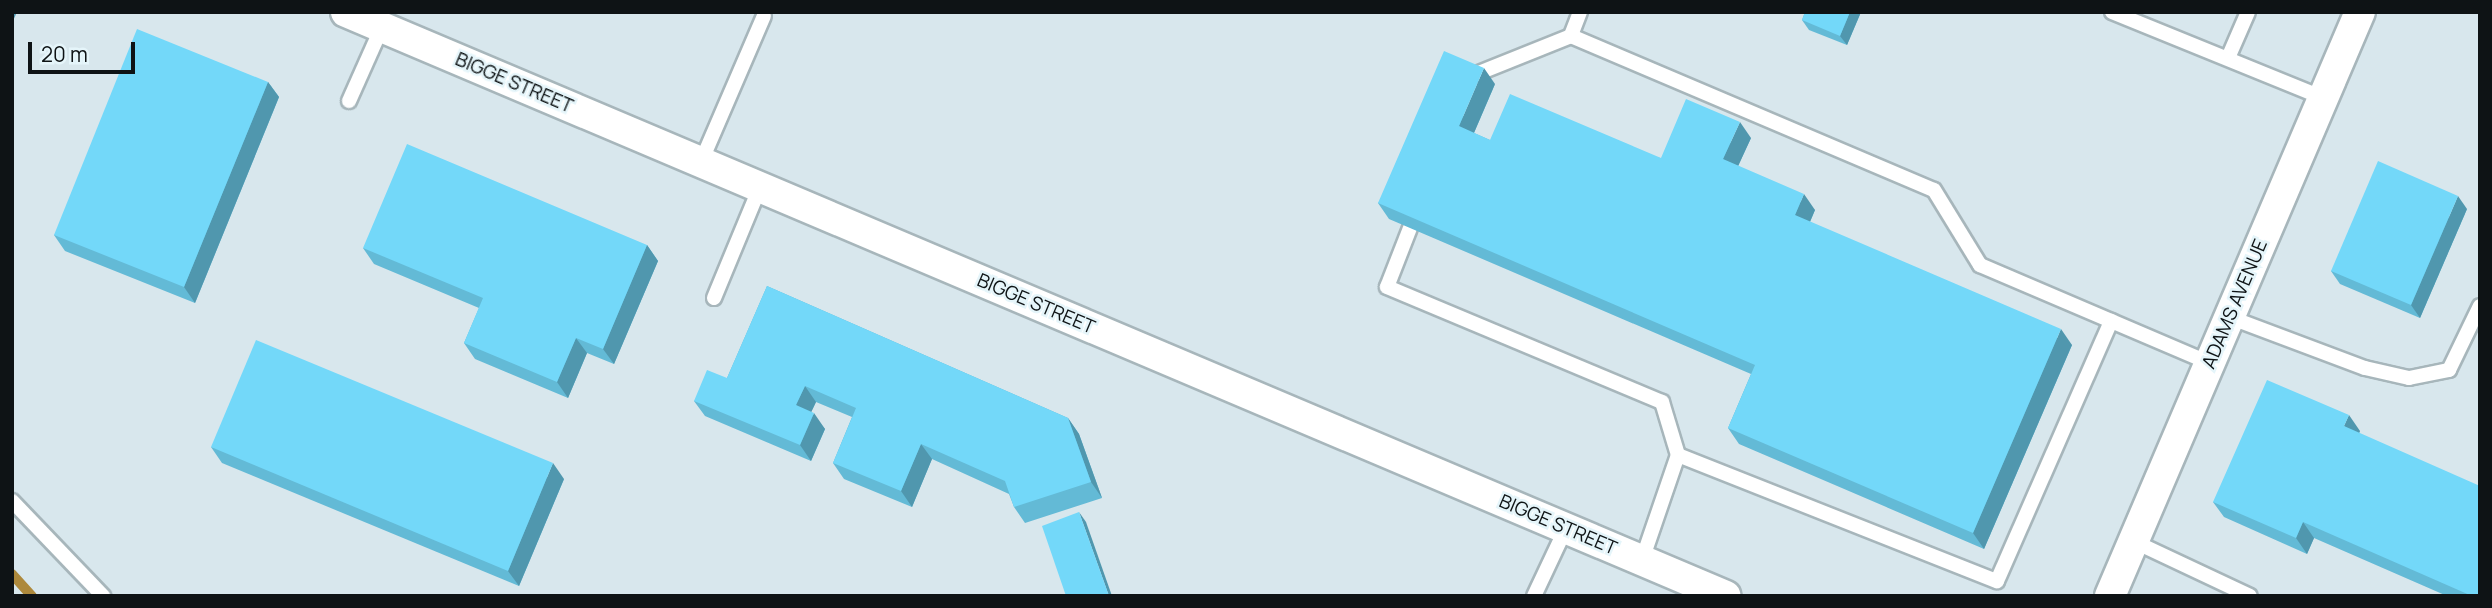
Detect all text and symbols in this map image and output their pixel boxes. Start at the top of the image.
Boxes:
scale bar [32,28,138,72]
text: 20 m [41,40,88,68]
street label: BIGGE STREET [452,48,576,118]
street label: ADAMS AVENUE [2198,236,2272,372]
street label: BIGGE STREET [974,269,1098,339]
street label: BIGGE STREET [1496,490,1620,560]

